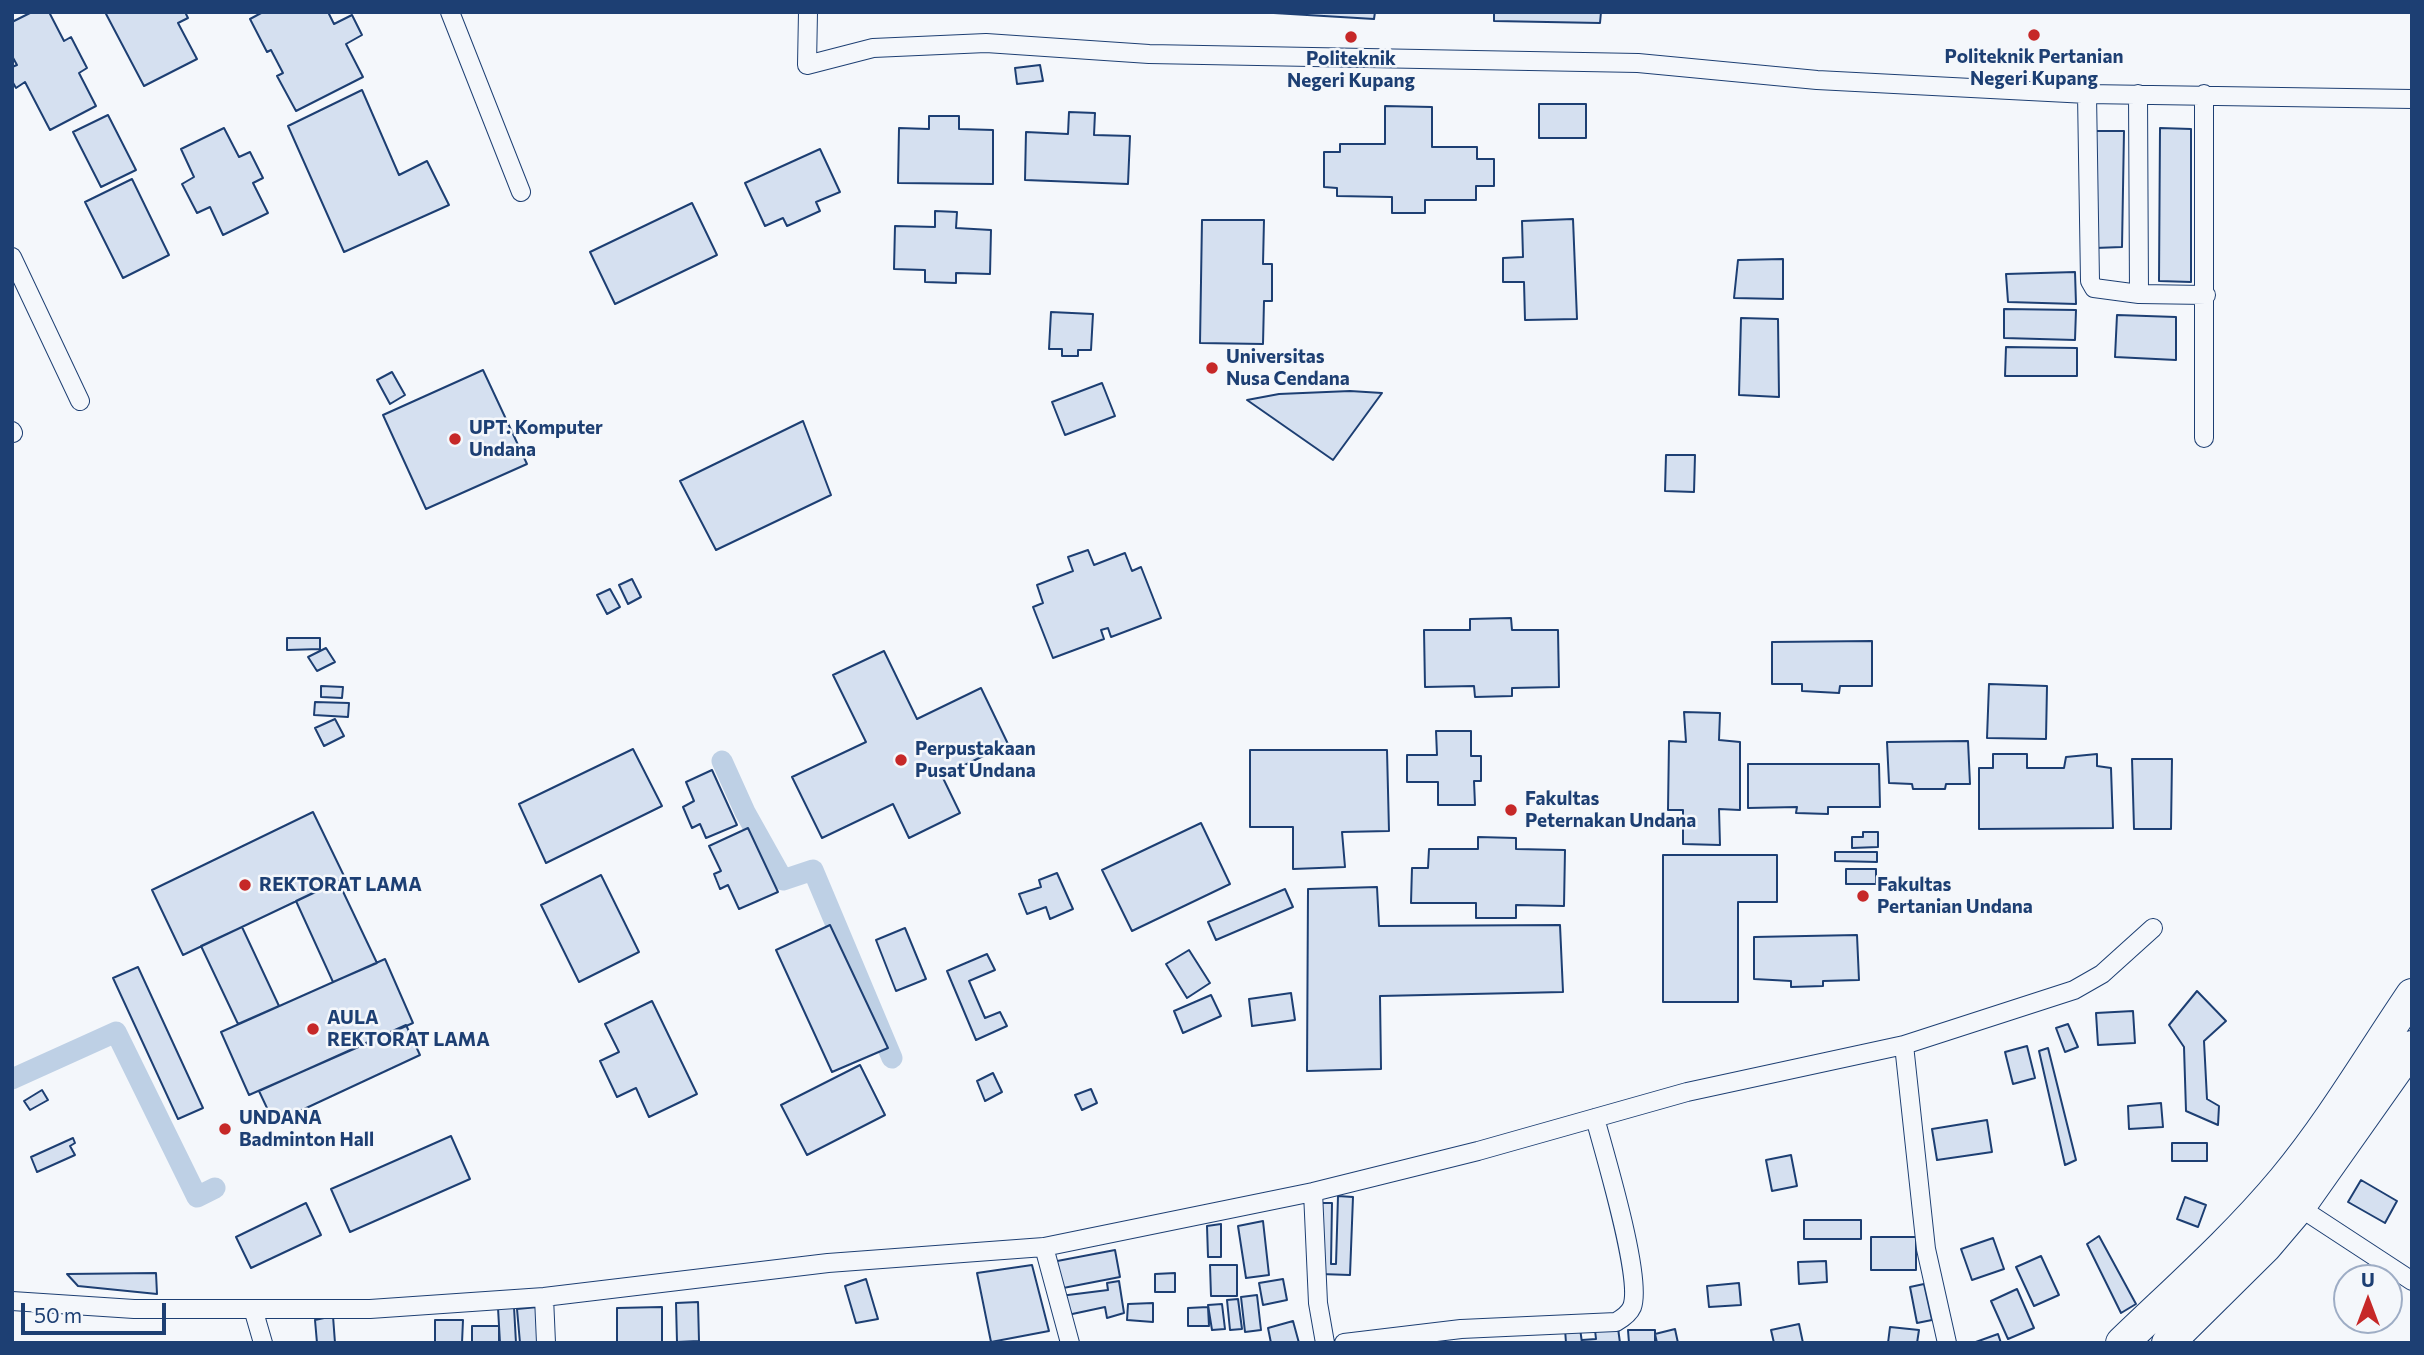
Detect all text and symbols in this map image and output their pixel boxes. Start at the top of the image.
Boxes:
marker: Politeknik Pertanian Negeri Kupang [2026,27,2042,43]
marker: Politeknik Negeri Kupang [1343,29,1359,45]
place label: Politeknik Pertanian Negeri Kupang [1945,46,2123,90]
place label: Politeknik Negeri Kupang [1287,48,1415,92]
place label: Universitas Nusa Cendana [1226,346,1350,390]
marker: Universitas Nusa Cendana [1204,360,1220,376]
place label: UPT. Komputer Undana [469,417,603,461]
marker: UPT. Komputer Undana [447,431,463,447]
place label: Perpustakaan Pusat Undana [915,738,1036,782]
marker: Perpustakaan Pusat Undana [893,752,909,768]
place label: Fakultas Peternakan Undana [1525,788,1696,832]
marker: Fakultas Peternakan Undana [1503,802,1519,818]
place label: REKTORAT LAMA [259,874,422,896]
place label: Fakultas Pertanian Undana [1877,874,2033,918]
marker: REKTORAT LAMA [237,877,253,893]
marker: Fakultas Pertanian Undana [1855,888,1871,904]
place label: AULA REKTORAT LAMA [327,1007,490,1051]
marker: AULA REKTORAT LAMA [305,1021,321,1037]
place label: UNDANA Badminton Hall [239,1107,374,1151]
marker: UNDANA Badminton Hall [217,1121,233,1137]
north arrow [2333,1264,2403,1334]
text: U [2361,1268,2375,1291]
scale bar [24,1288,170,1332]
text: 50 m [34,1302,82,1327]

